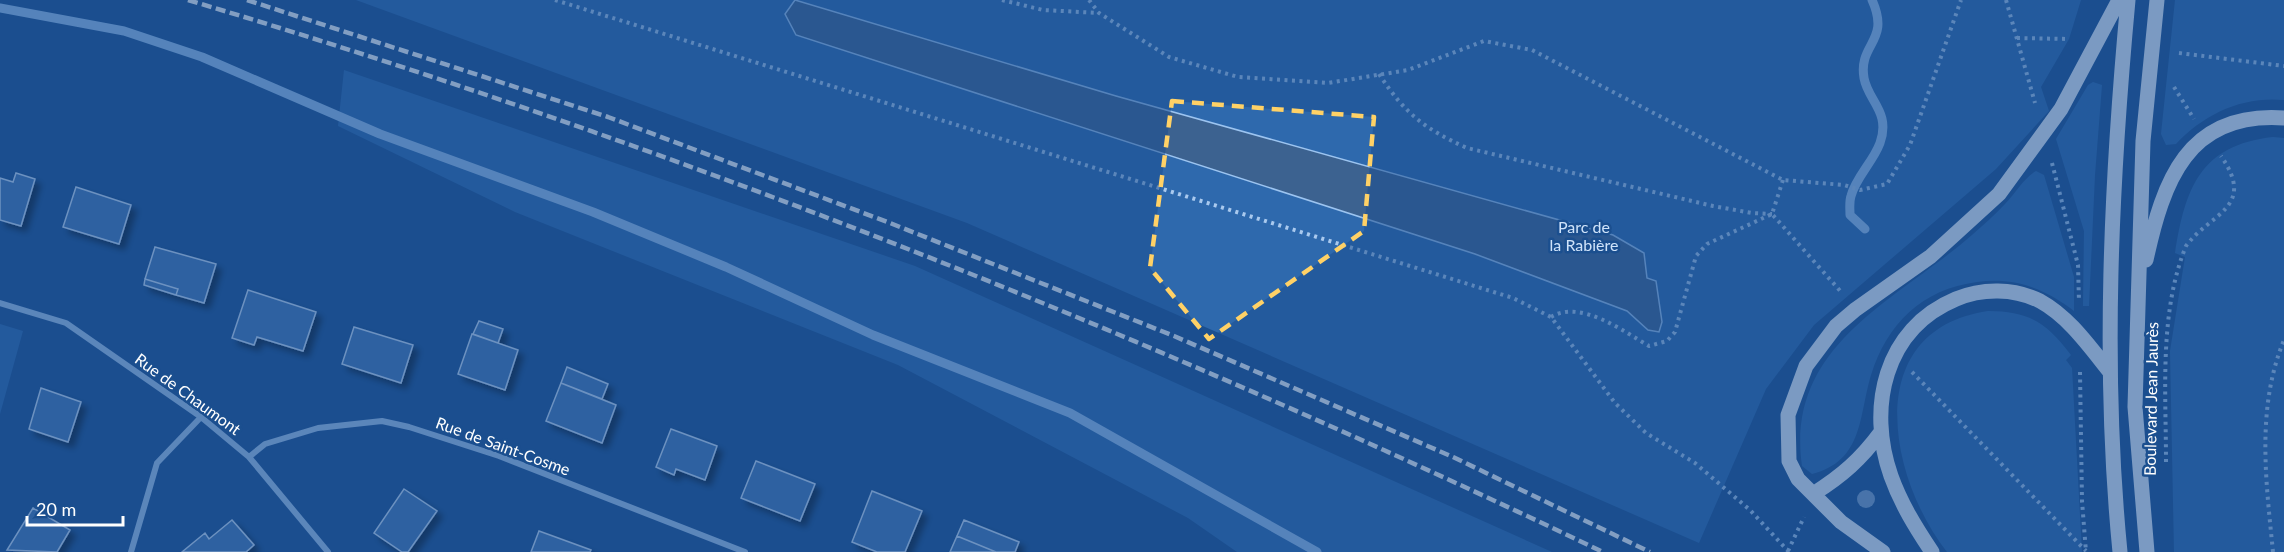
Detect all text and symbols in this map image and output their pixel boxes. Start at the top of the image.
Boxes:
park label: Parc de la Rabière [1550,217,1618,254]
street label: Boulevard Jean Jaurès [2140,322,2161,476]
street label: Rue de Chaumont [132,349,245,438]
street label: Rue de Saint-Cosme [433,412,573,479]
scale bar [27,489,123,527]
text: 20 m [36,498,76,520]

